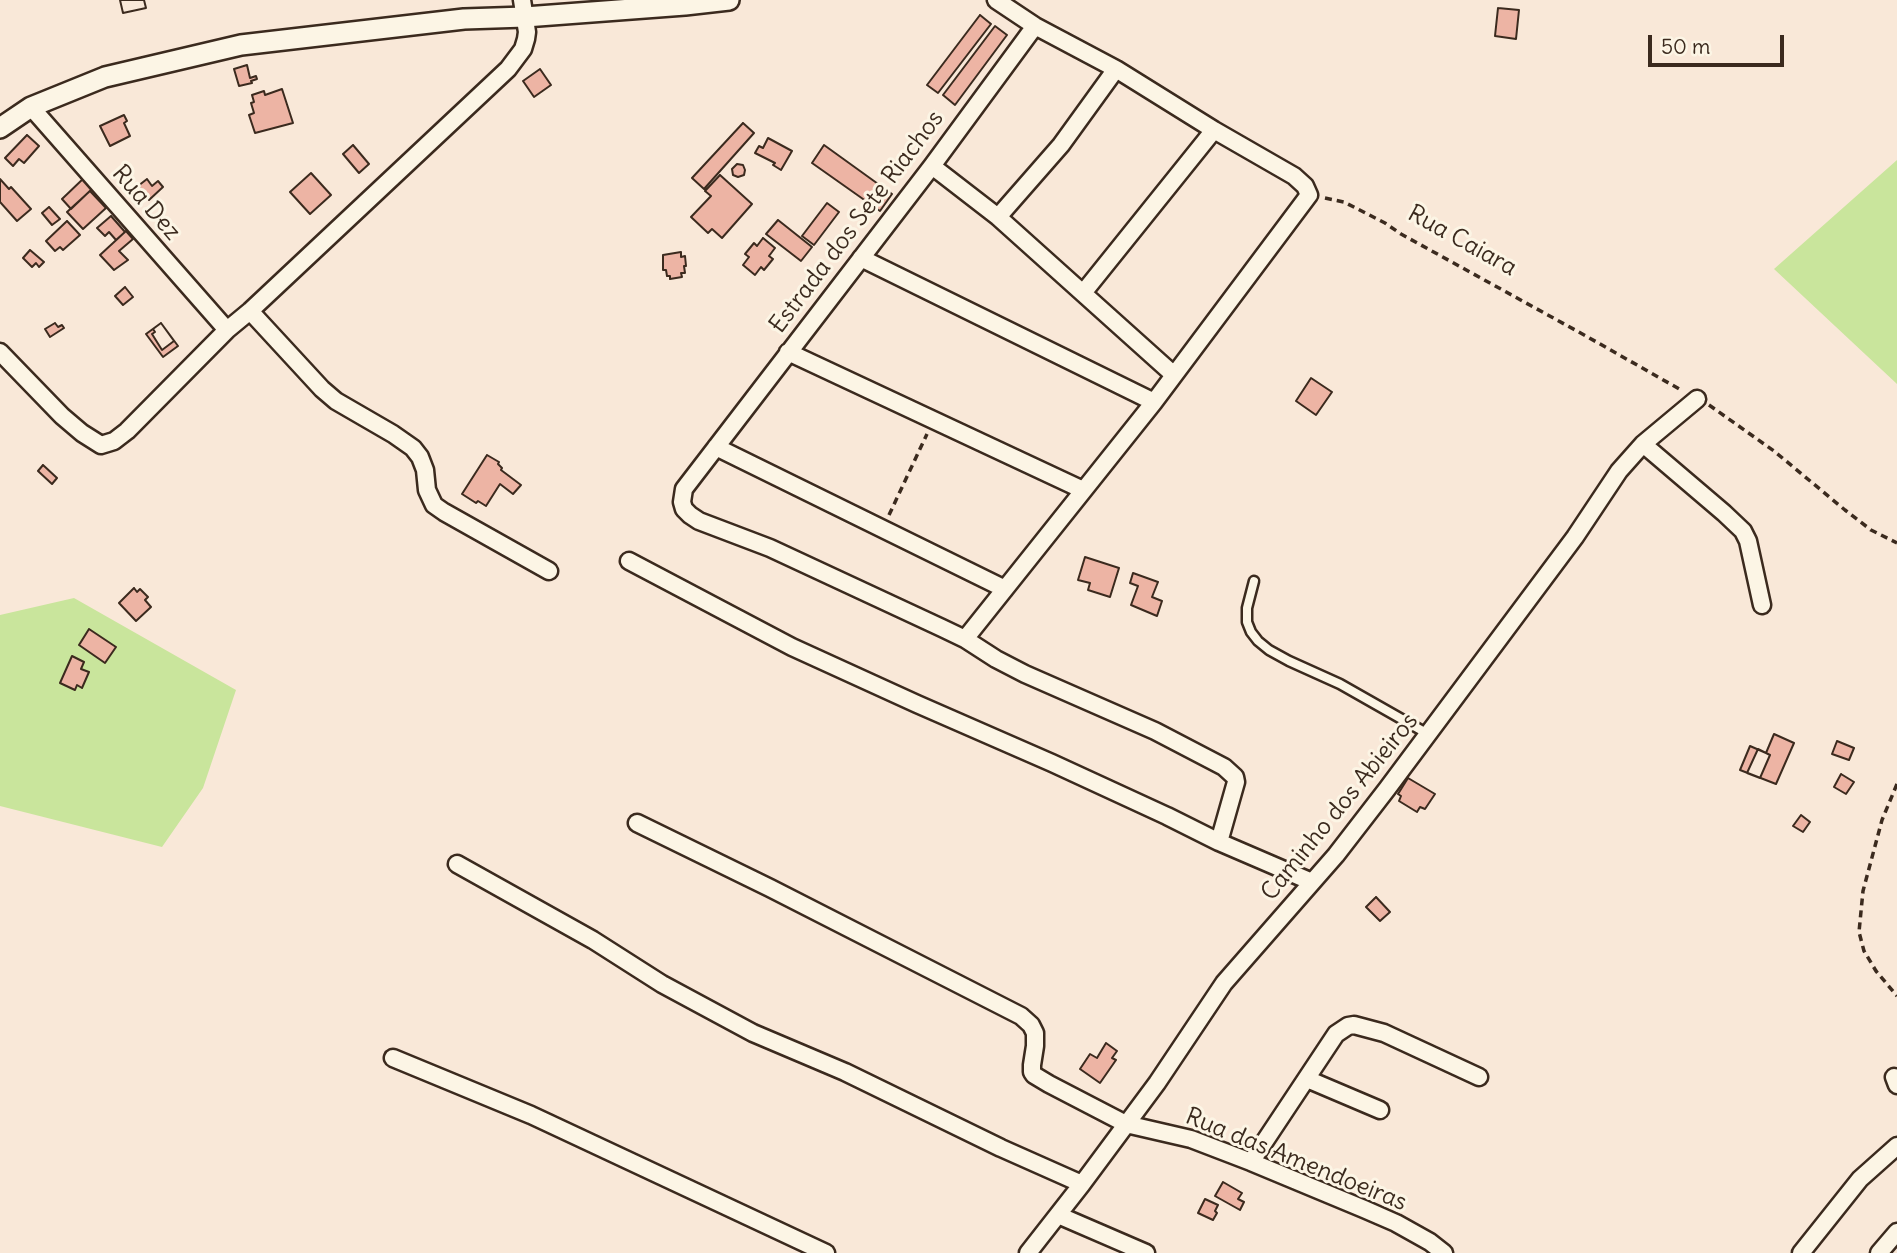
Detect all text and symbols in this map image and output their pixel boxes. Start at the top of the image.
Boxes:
scale bar [1652,21,1788,65]
text: 50 m [1661,33,1710,60]
street label: Estrada dos Sete Riachos [764,105,950,339]
street label: Rua Dez [106,160,186,246]
street label: Rua Caiara [1403,199,1521,283]
street label: Caminho dos Abieiros [1255,707,1425,907]
street label: Rua das Amendoeiras [1181,1102,1411,1218]

